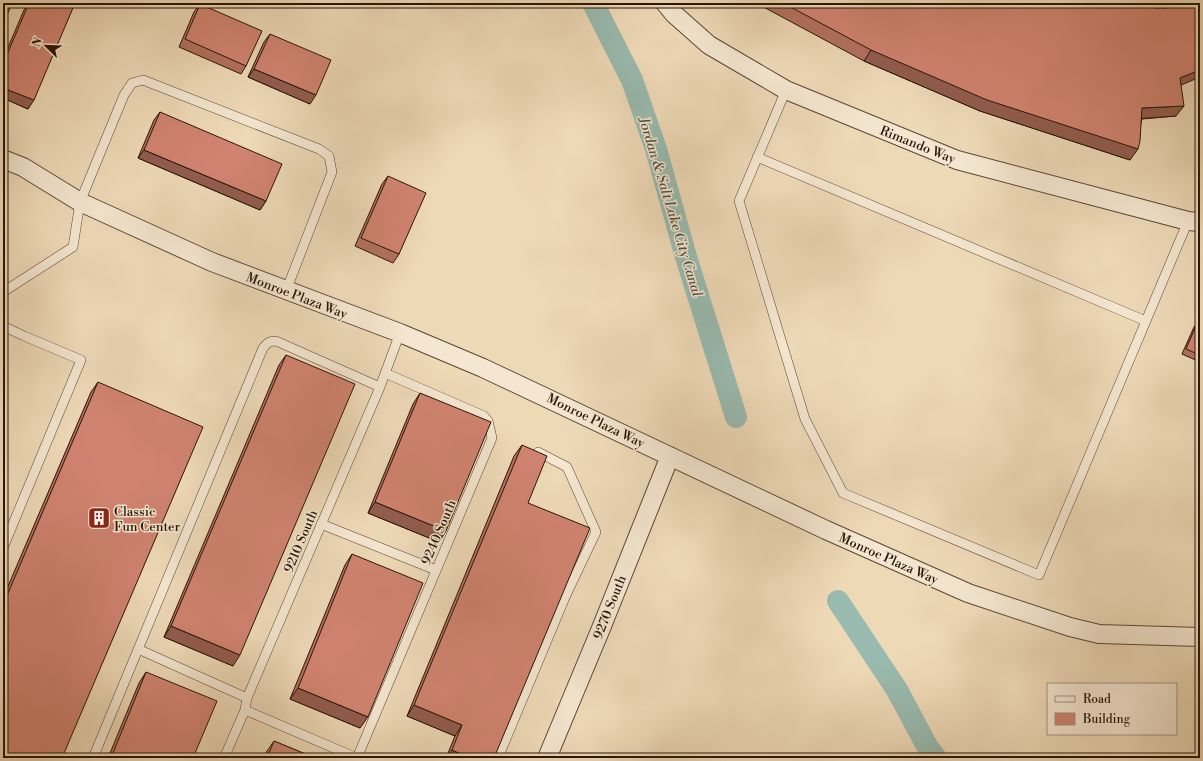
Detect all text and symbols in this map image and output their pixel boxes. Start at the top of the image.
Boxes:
north arrow [26,26,66,66]
text: N [30,35,46,49]
water label: Jordan & Salt Lake City Canal [634,114,706,299]
street label: Rimando Way [877,123,958,168]
street label: Monroe Plaza Way [244,269,350,323]
street label: Monroe Plaza Way [544,390,648,452]
street label: 9240 South [418,497,460,567]
place label: Classic Fun Center [114,504,181,535]
building icon: Classic Fun Center [86,505,112,531]
street label: 9210 South [281,507,321,575]
street label: Monroe Plaza Way [836,530,941,588]
street label: 9270 South [590,573,630,642]
legend [1047,683,1177,735]
text: Road [1083,692,1111,707]
text: Building [1082,712,1131,727]

